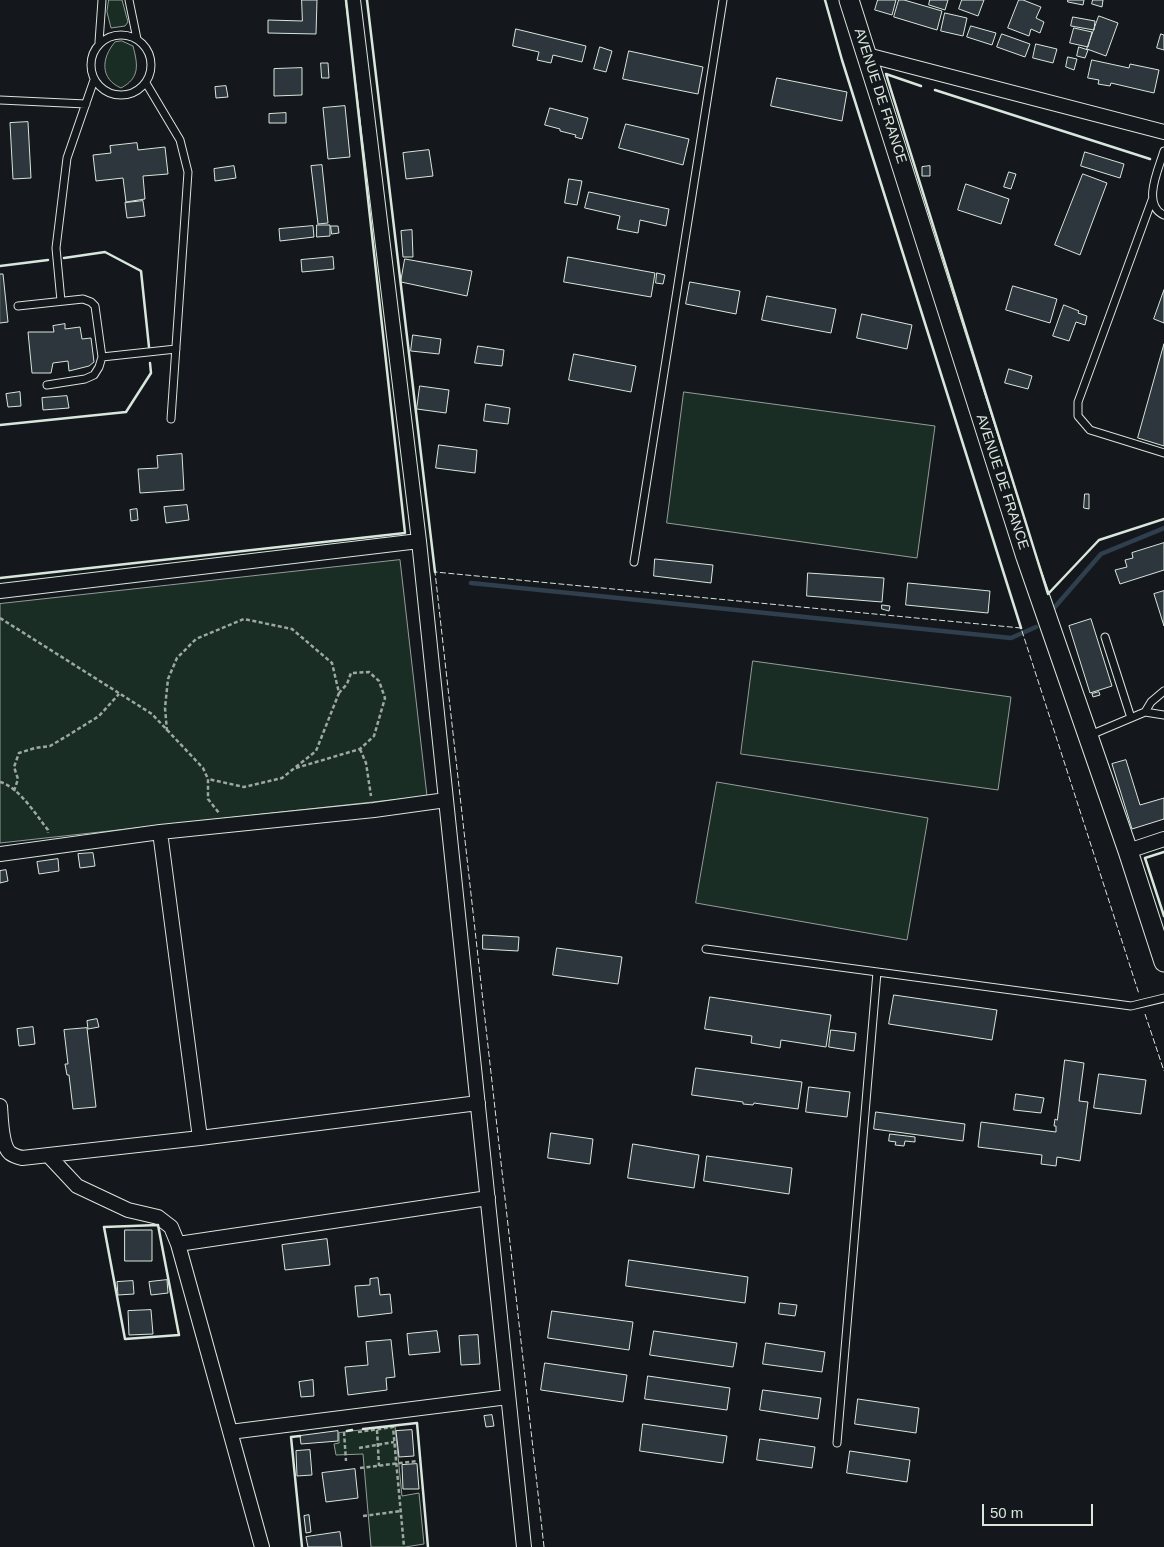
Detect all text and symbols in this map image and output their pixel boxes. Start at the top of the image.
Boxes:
street label: AVENUE DE FRANCE [850,26,910,166]
street label: AVENUE DE FRANCE [972,412,1032,552]
scale bar [984,1494,1095,1526]
text: 50 m [990,1504,1023,1521]

